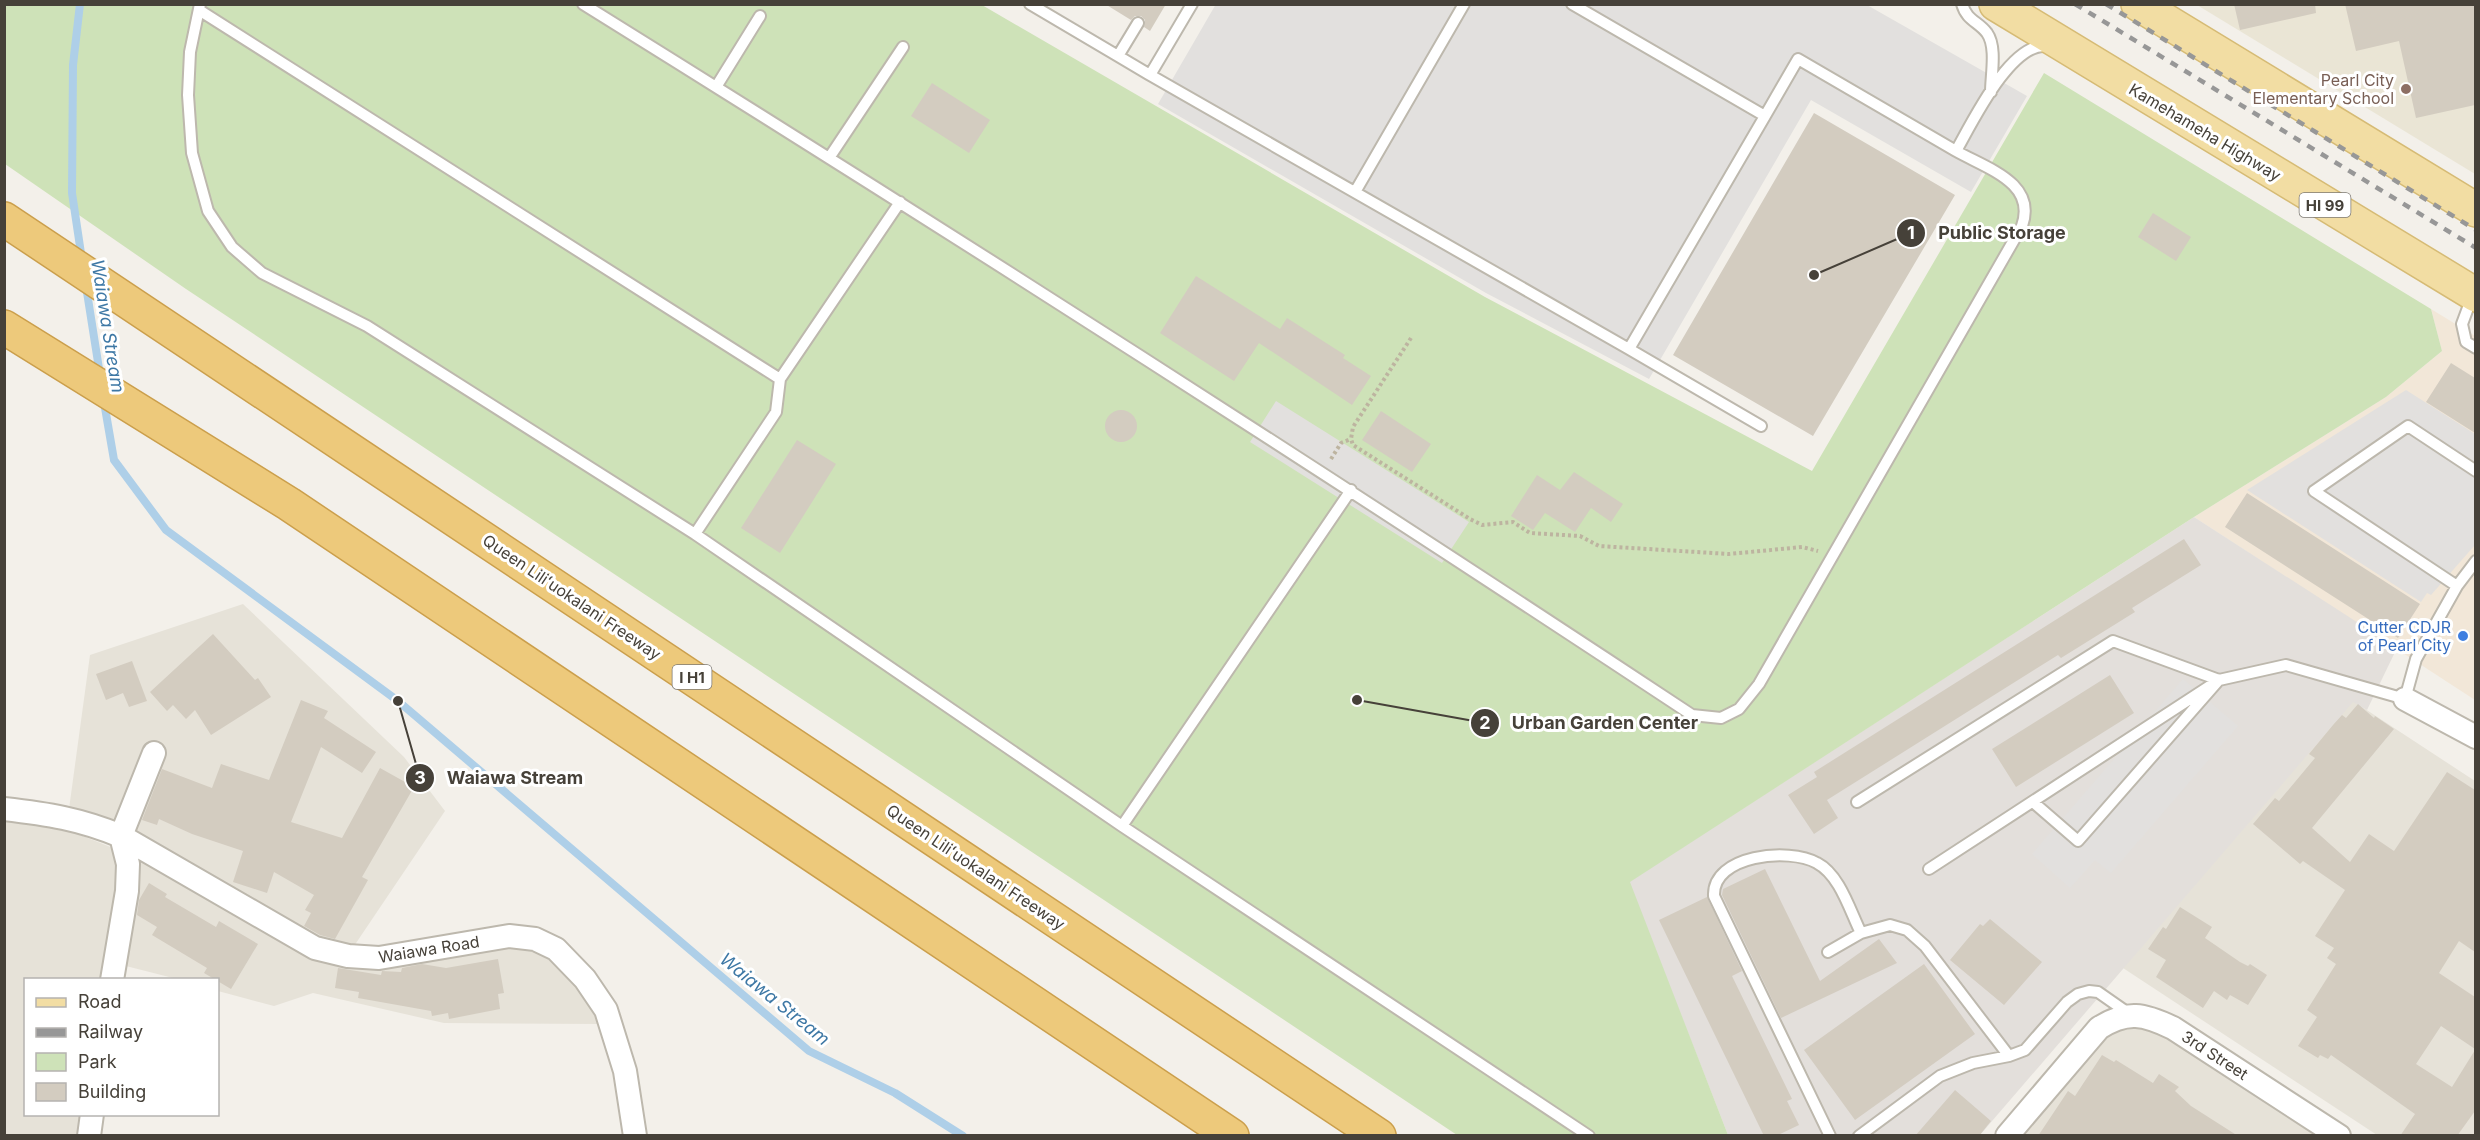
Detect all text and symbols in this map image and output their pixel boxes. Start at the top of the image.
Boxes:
place label: Pearl City Elementary School [2252,70,2394,108]
street label: Kamehameha Highway [2125,79,2285,185]
marker: Pearl City Elementary School [2399,82,2413,96]
road number: HI 99 [2300,193,2350,217]
callout: Public Storage [1896,215,2077,251]
text: 1 [1907,222,1915,243]
text: Public Storage [1938,222,2066,243]
water label: Waiawa Stream [87,258,129,394]
street label: Queen Liliʻuokalani Freeway [479,530,665,664]
place label: Cutter CDJR of Pearl City [2357,617,2451,655]
marker: Cutter CDJR of Pearl City [2456,629,2470,643]
road number: I H1 [672,665,712,689]
callout: Urban Garden Center [1470,705,1710,741]
text: 2 [1479,712,1491,733]
text: Urban Garden Center [1512,712,1698,733]
callout: Waiawa Stream [405,760,595,796]
text: 3 [414,767,426,788]
text: Waiawa Stream [447,767,583,788]
street label: Queen Liliʻuokalani Freeway [883,800,1069,934]
street label: Waiawa Road [377,931,481,967]
water label: Waiawa Stream [716,948,834,1050]
legend [24,978,219,1116]
text: Road [78,991,121,1012]
text: Railway [78,1021,143,1042]
street label: 3rd Street [2178,1026,2252,1084]
text: Park [78,1051,117,1072]
text: Building [78,1081,146,1102]

